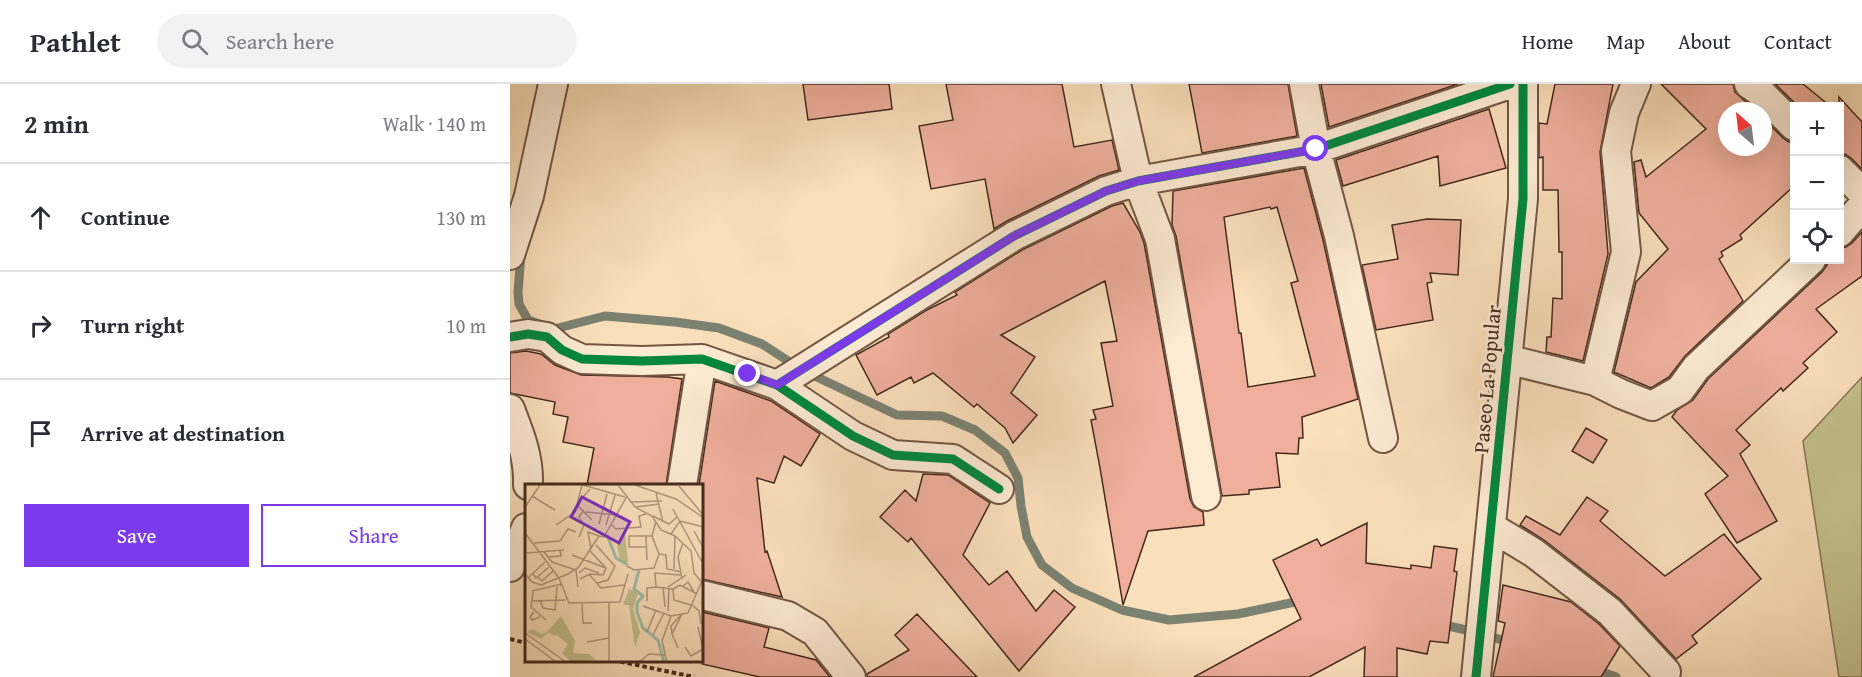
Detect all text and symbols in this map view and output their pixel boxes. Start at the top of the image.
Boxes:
search box [157,14,577,68]
text: Pathlet [30,21,121,62]
icon: search [178,25,211,58]
text: Search here [226,25,334,57]
text: Home [1522,26,1573,57]
text: Map [1606,26,1645,57]
text: About [1678,26,1731,57]
text: Contact [1764,26,1832,57]
north arrow [1718,102,1772,156]
map controls [1790,102,1844,264]
button: + [1790,102,1844,156]
text: 2 min [24,104,89,143]
text: Walk · 140 m [383,109,486,138]
route start [1302,135,1328,161]
button: − [1790,156,1844,210]
icon: ahead [24,201,57,234]
text: Continue [81,201,170,233]
text: 130 m [436,203,486,232]
button: locate [1790,210,1844,264]
street label: Paseo La Popular [1465,303,1509,454]
icon: right [24,309,57,342]
text: Turn right [81,309,184,341]
text: 10 m [446,311,486,340]
route end [734,360,760,386]
icon: arrive [24,417,57,450]
text: Arrive at destination [81,417,285,449]
inset map [525,484,704,662]
button: Save [24,504,249,567]
button: Share [261,504,486,567]

